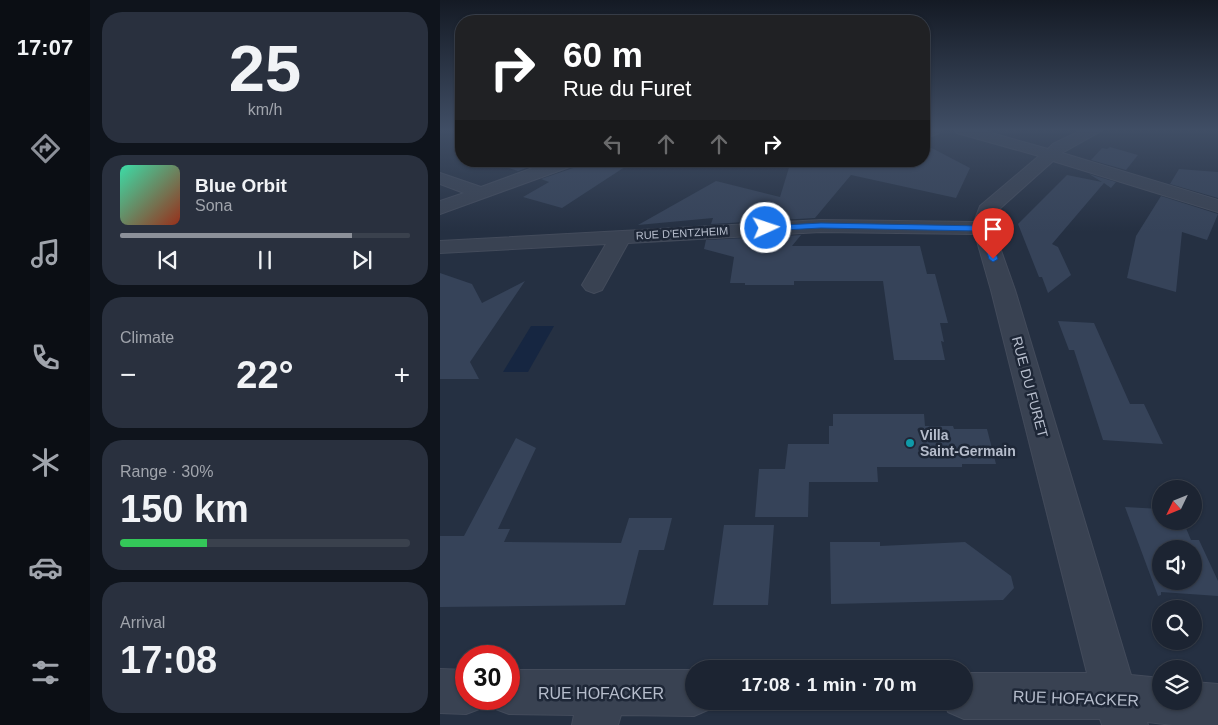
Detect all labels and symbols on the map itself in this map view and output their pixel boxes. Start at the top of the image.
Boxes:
position arrow [739,201,791,253]
pin [972,208,1014,259]
street label: RUE D'ENTZHEIM [635,225,729,241]
street label: RUE DU FURET [1009,335,1051,440]
place label: Villa Saint-Germain [920,427,1016,459]
marker: Villa Saint-Germain [904,437,916,449]
north arrow [1152,480,1202,530]
speed limit sign: 30 [455,645,520,710]
street label: RUE HOFACKER [538,685,664,702]
street label: RUE HOFACKER [1013,688,1139,709]

